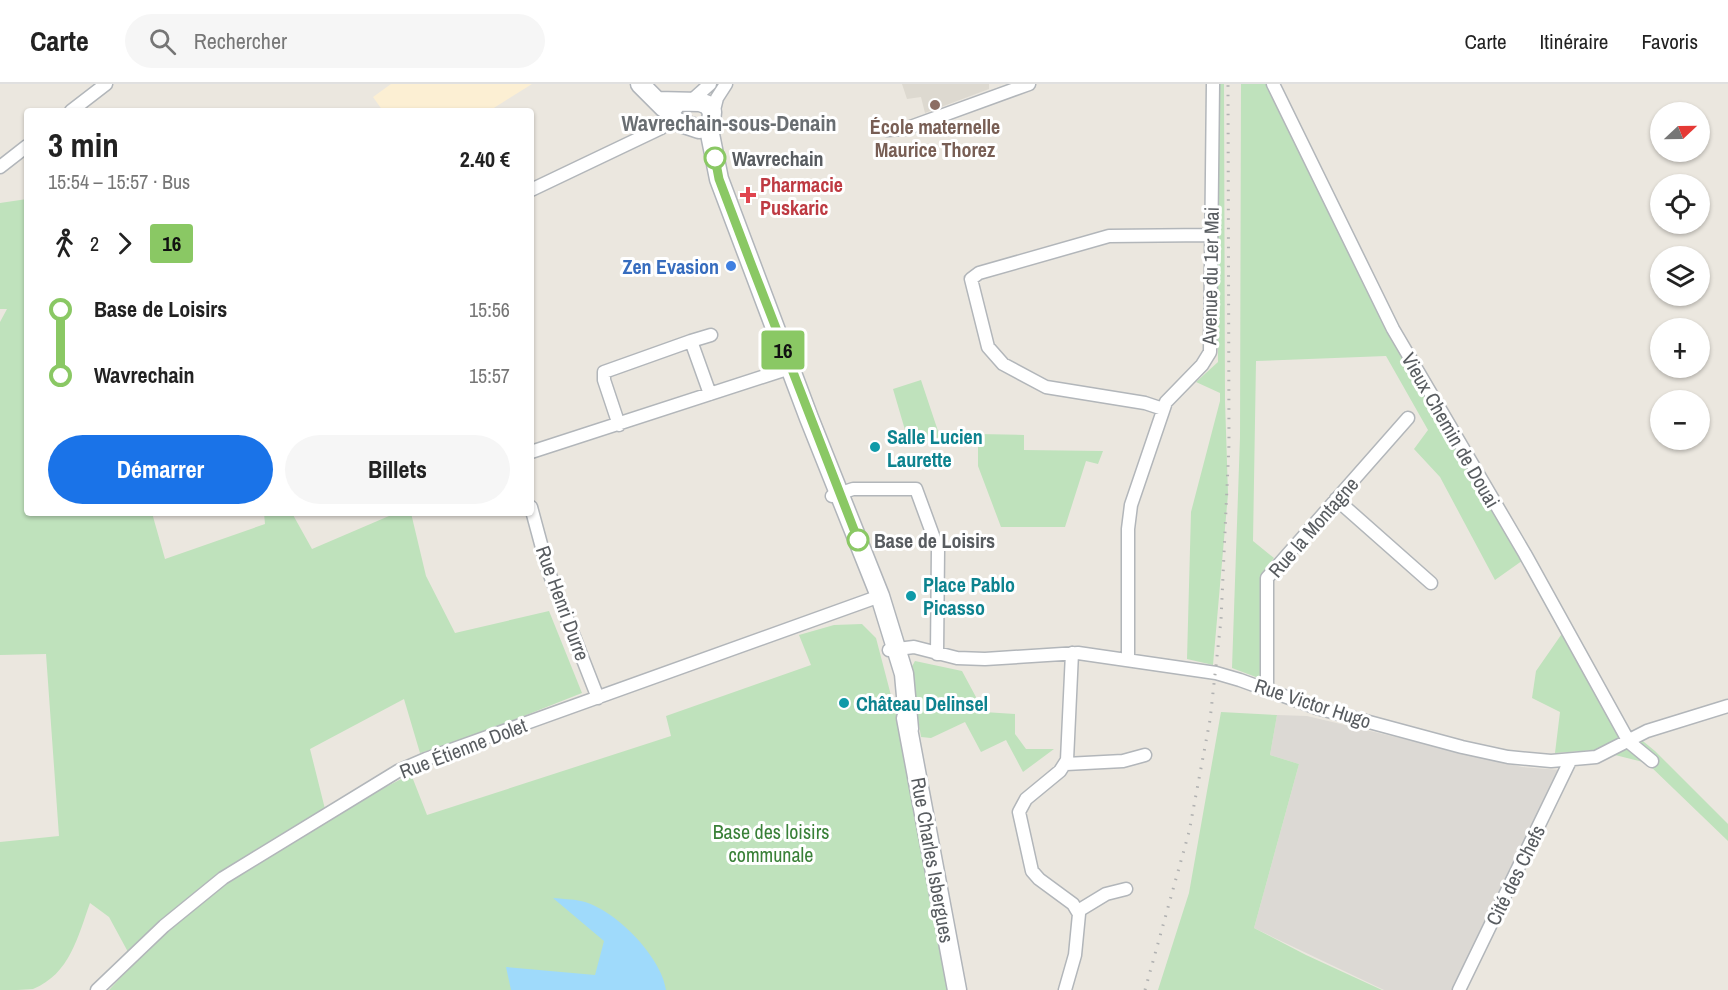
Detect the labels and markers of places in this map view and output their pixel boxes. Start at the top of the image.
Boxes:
marker: École maternelle Maurice Thorez [928,98,942,112]
place label: École maternelle Maurice Thorez [870,113,1000,163]
place label: Wavrechain [732,145,823,172]
marker: Wavrechain [704,147,726,169]
place label: Pharmacie Puskaric [760,171,843,221]
marker: Pharmacie Puskaric [741,188,755,202]
place label: Zen Evasion [622,253,719,280]
marker: Zen Evasion [724,259,738,273]
place label: Salle Lucien Laurette [887,423,983,473]
marker: Salle Lucien Laurette [868,440,882,454]
place label: Base de Loisirs [874,527,995,554]
marker: Base de Loisirs [847,529,869,551]
place label: Place Pablo Picasso [923,571,1015,621]
marker: Place Pablo Picasso [904,589,918,603]
place label: Château Delinsel [856,690,988,717]
marker: Château Delinsel [837,696,851,710]

